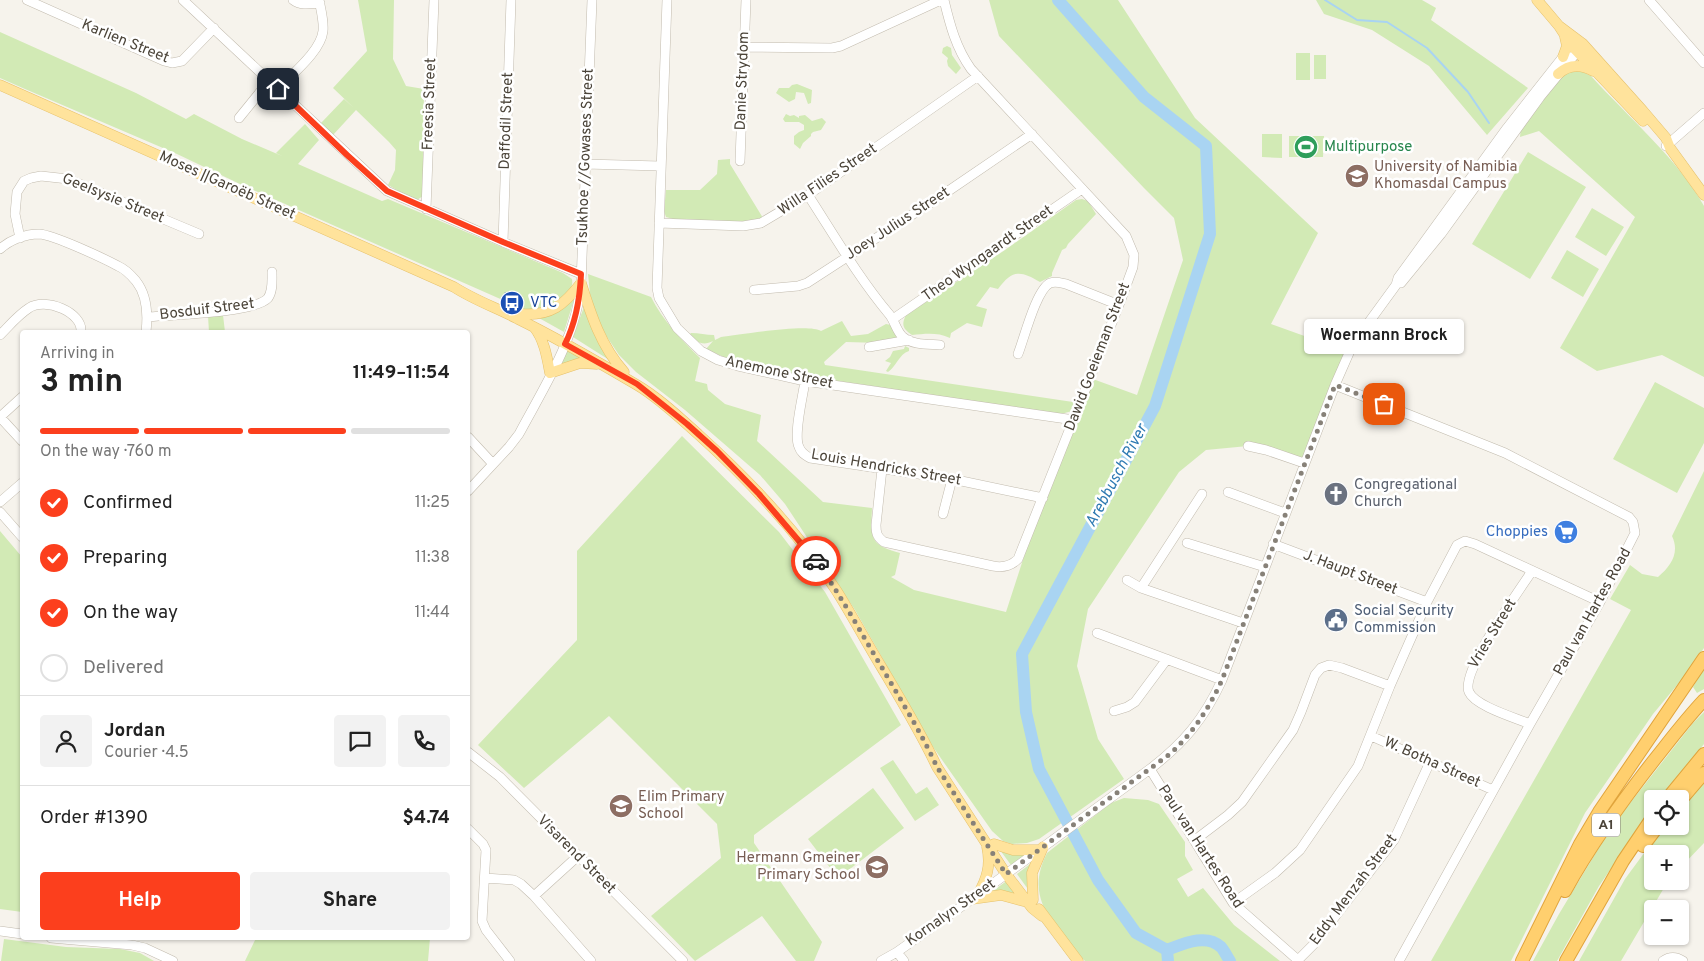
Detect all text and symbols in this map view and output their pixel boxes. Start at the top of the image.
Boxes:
street label: Karlien Street [78,16,172,68]
street label: Danie Strydom [732,31,754,131]
street label: Freesia Street [419,57,441,151]
pin [257,68,299,110]
street label: Tsukhoe //Gowases Street [573,68,599,246]
street label: Daffodil Street [496,72,518,170]
icon: home [264,75,292,103]
sports icon: Multipurpose [1293,134,1319,160]
place label: Multipurpose [1324,138,1412,157]
street label: Willa Filies Street [775,140,881,220]
street label: Moses ǁGaroëb Street [156,147,298,225]
place label: University of Namibia Khomasdal Campus [1374,158,1517,194]
school or university icon: University of Namibia Khomasdal Campus [1344,163,1370,189]
street label: Geelsysie Street [59,170,167,228]
street label: Joey Julius Street [842,183,954,265]
street label: Theo Wyngaardt Street [919,202,1057,306]
street label: Dawid Goeieman Street [1061,280,1135,434]
bus stop icon: VTC [499,290,525,316]
place label: VTC [530,294,557,313]
street label: Bosduif Street [158,295,256,325]
callout: Woermann Brock [1304,319,1464,354]
text: Woermann Brock [1320,326,1448,346]
text: Arriving in [40,344,115,364]
street label: Anemone Street [723,352,835,394]
text: 11:49–11:54 [353,361,450,385]
text: 3 min [40,363,123,403]
pin [1363,383,1405,425]
icon: bag [1370,390,1398,418]
water label: Arebbusch River [1081,419,1153,531]
text: On the way · 760 m [40,442,172,462]
street label: Louis Hendricks Street [809,445,963,491]
place label: Congregational Church [1354,476,1457,512]
church icon: Congregational Church [1323,481,1349,507]
icon: check [40,489,68,517]
text: Confirmed [83,491,173,515]
text: 11:25 [415,493,450,513]
supermarket icon: Choppies [1553,519,1579,545]
place label: Choppies [1486,523,1548,542]
courier [791,536,841,586]
icon: check [40,544,68,572]
street label: Paul van Hartes Road [1550,545,1636,679]
text: Preparing [83,546,167,570]
street label: J. Haupt Street [1300,546,1400,600]
icon: car [802,547,830,575]
text: 11:38 [415,548,450,568]
street label: Vries Street [1465,595,1521,673]
icon: check [40,599,68,627]
text: On the way [83,601,178,625]
place label: Social Security Commission [1354,602,1454,638]
text: 11:44 [415,603,450,623]
public building icon: Social Security Commission [1323,607,1349,633]
text: Delivered [83,656,164,680]
button: person [40,715,92,767]
button: chat [334,715,386,767]
button: phone [398,715,450,767]
text: Jordan [104,719,166,743]
street label: W. Botha Street [1381,733,1483,793]
text: Courier · 4.5 [104,743,189,763]
street label: Paul van Hartes Road [1153,782,1247,912]
place label: Elim Primary School [638,788,725,824]
map controls [1644,790,1689,945]
button: locate [1644,790,1689,835]
school or university icon: Elim Primary School [608,793,634,819]
text: Order #1390 [40,806,148,830]
text: $4.74 [403,806,450,830]
street label: Visarend Street [532,811,620,899]
road number: A1 [1592,814,1620,836]
street label: Eddy Menzah Street [1306,831,1402,949]
button: + [1644,845,1689,890]
place label: Hermann Gmeiner Primary School [736,849,860,885]
school or university icon: Hermann Gmeiner Primary School [864,854,890,880]
button: Help [40,872,240,930]
button: Share [250,872,450,930]
street label: Kornalyn Street [902,875,1000,951]
button: − [1644,900,1689,945]

